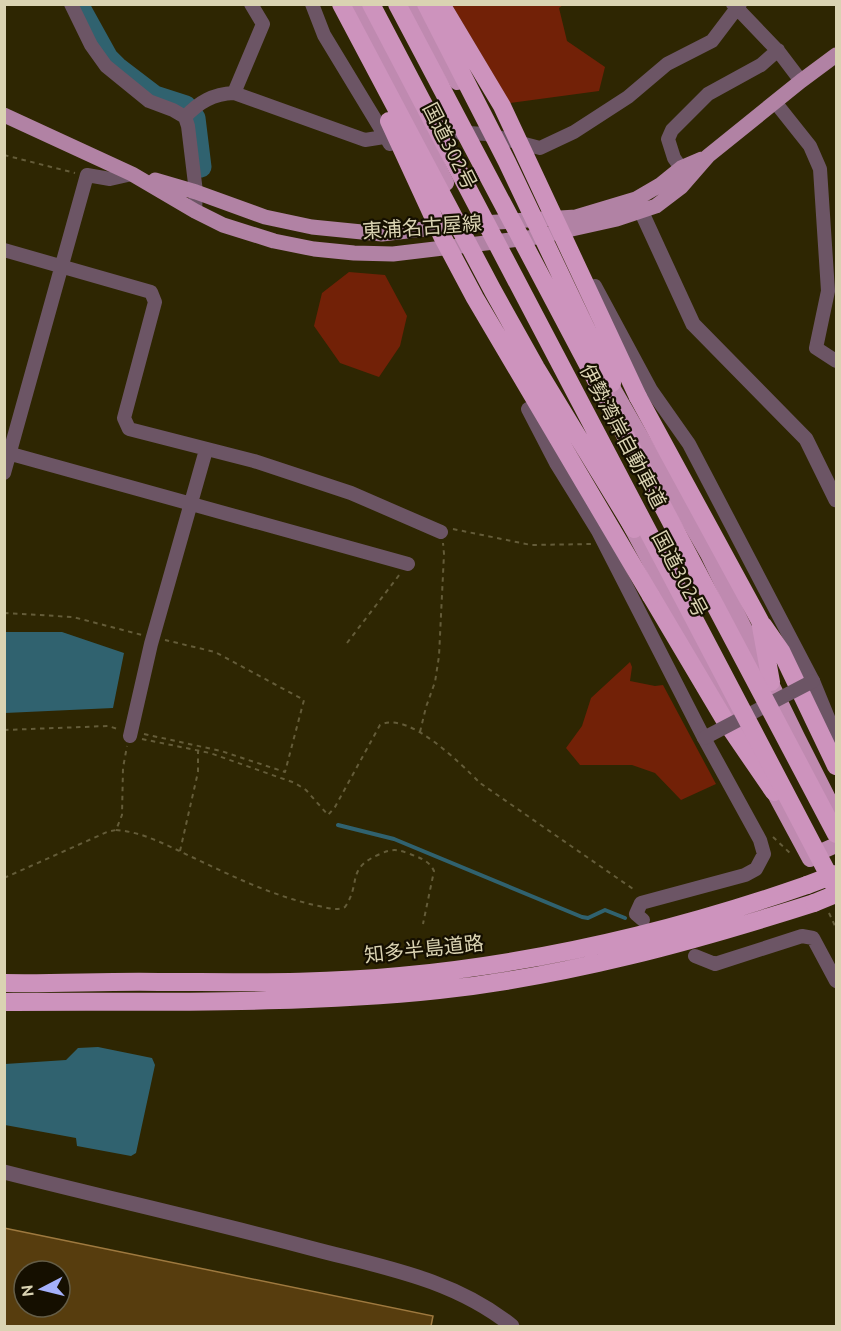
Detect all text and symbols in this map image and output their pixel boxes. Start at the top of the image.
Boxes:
street label: 国道302号 [419,99,482,193]
street label: 東浦名古屋線 [361,211,483,242]
street label: 伊勢湾岸自動車道 [576,360,671,512]
street label: 国道302号 [648,527,713,621]
street label: 知多半島道路 [363,931,485,966]
north arrow [12,1259,72,1319]
text: N [17,1284,37,1298]

